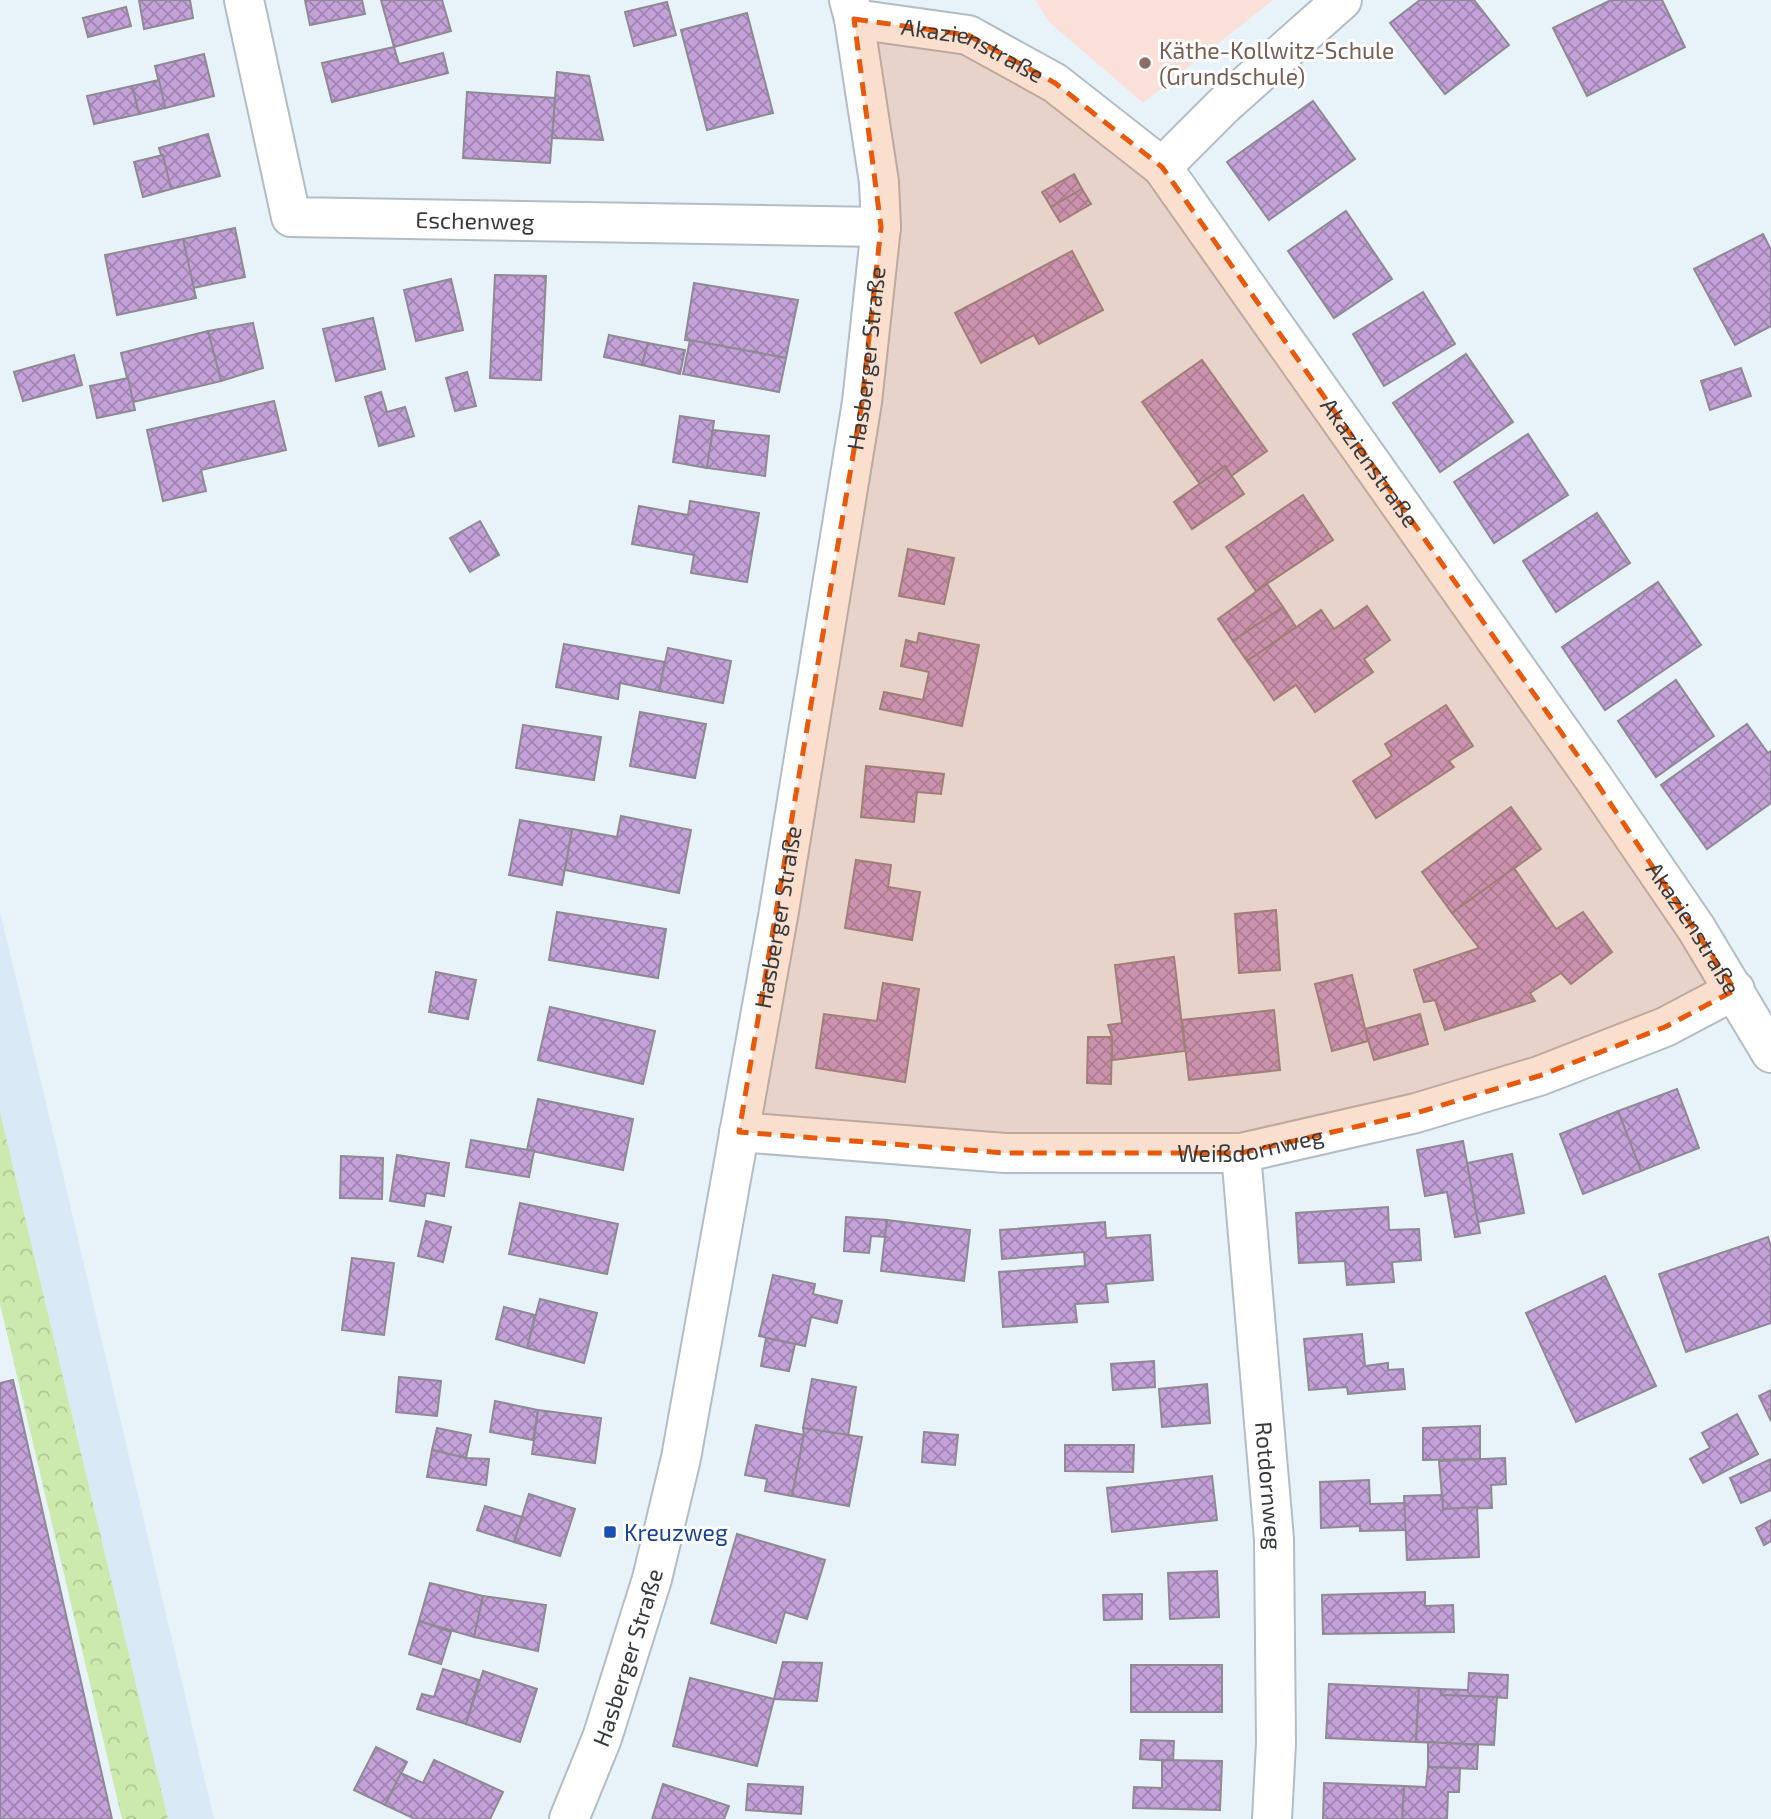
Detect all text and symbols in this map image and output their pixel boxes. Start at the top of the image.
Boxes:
street label: Akazienstraße [900,12,1049,88]
place label: Käthe-Kollwitz-Schule (Grundschule) [1159,36,1394,90]
marker: Käthe-Kollwitz-Schule (Grundschule) [1137,55,1153,71]
street label: Eschenweg [415,205,535,235]
street label: Hasberger Straße [840,265,891,452]
street label: Akazienstraße [1315,392,1426,532]
street label: Hasberger Straße [748,824,807,1011]
street label: Akazienstraße [1641,856,1747,999]
street label: Weißdornweg [1177,1121,1326,1167]
street label: Rotdornweg [1250,1420,1288,1550]
place label: Kreuzweg [624,1518,728,1546]
marker: Kreuzweg [602,1524,618,1540]
street label: Hasberger Straße [586,1566,668,1750]

